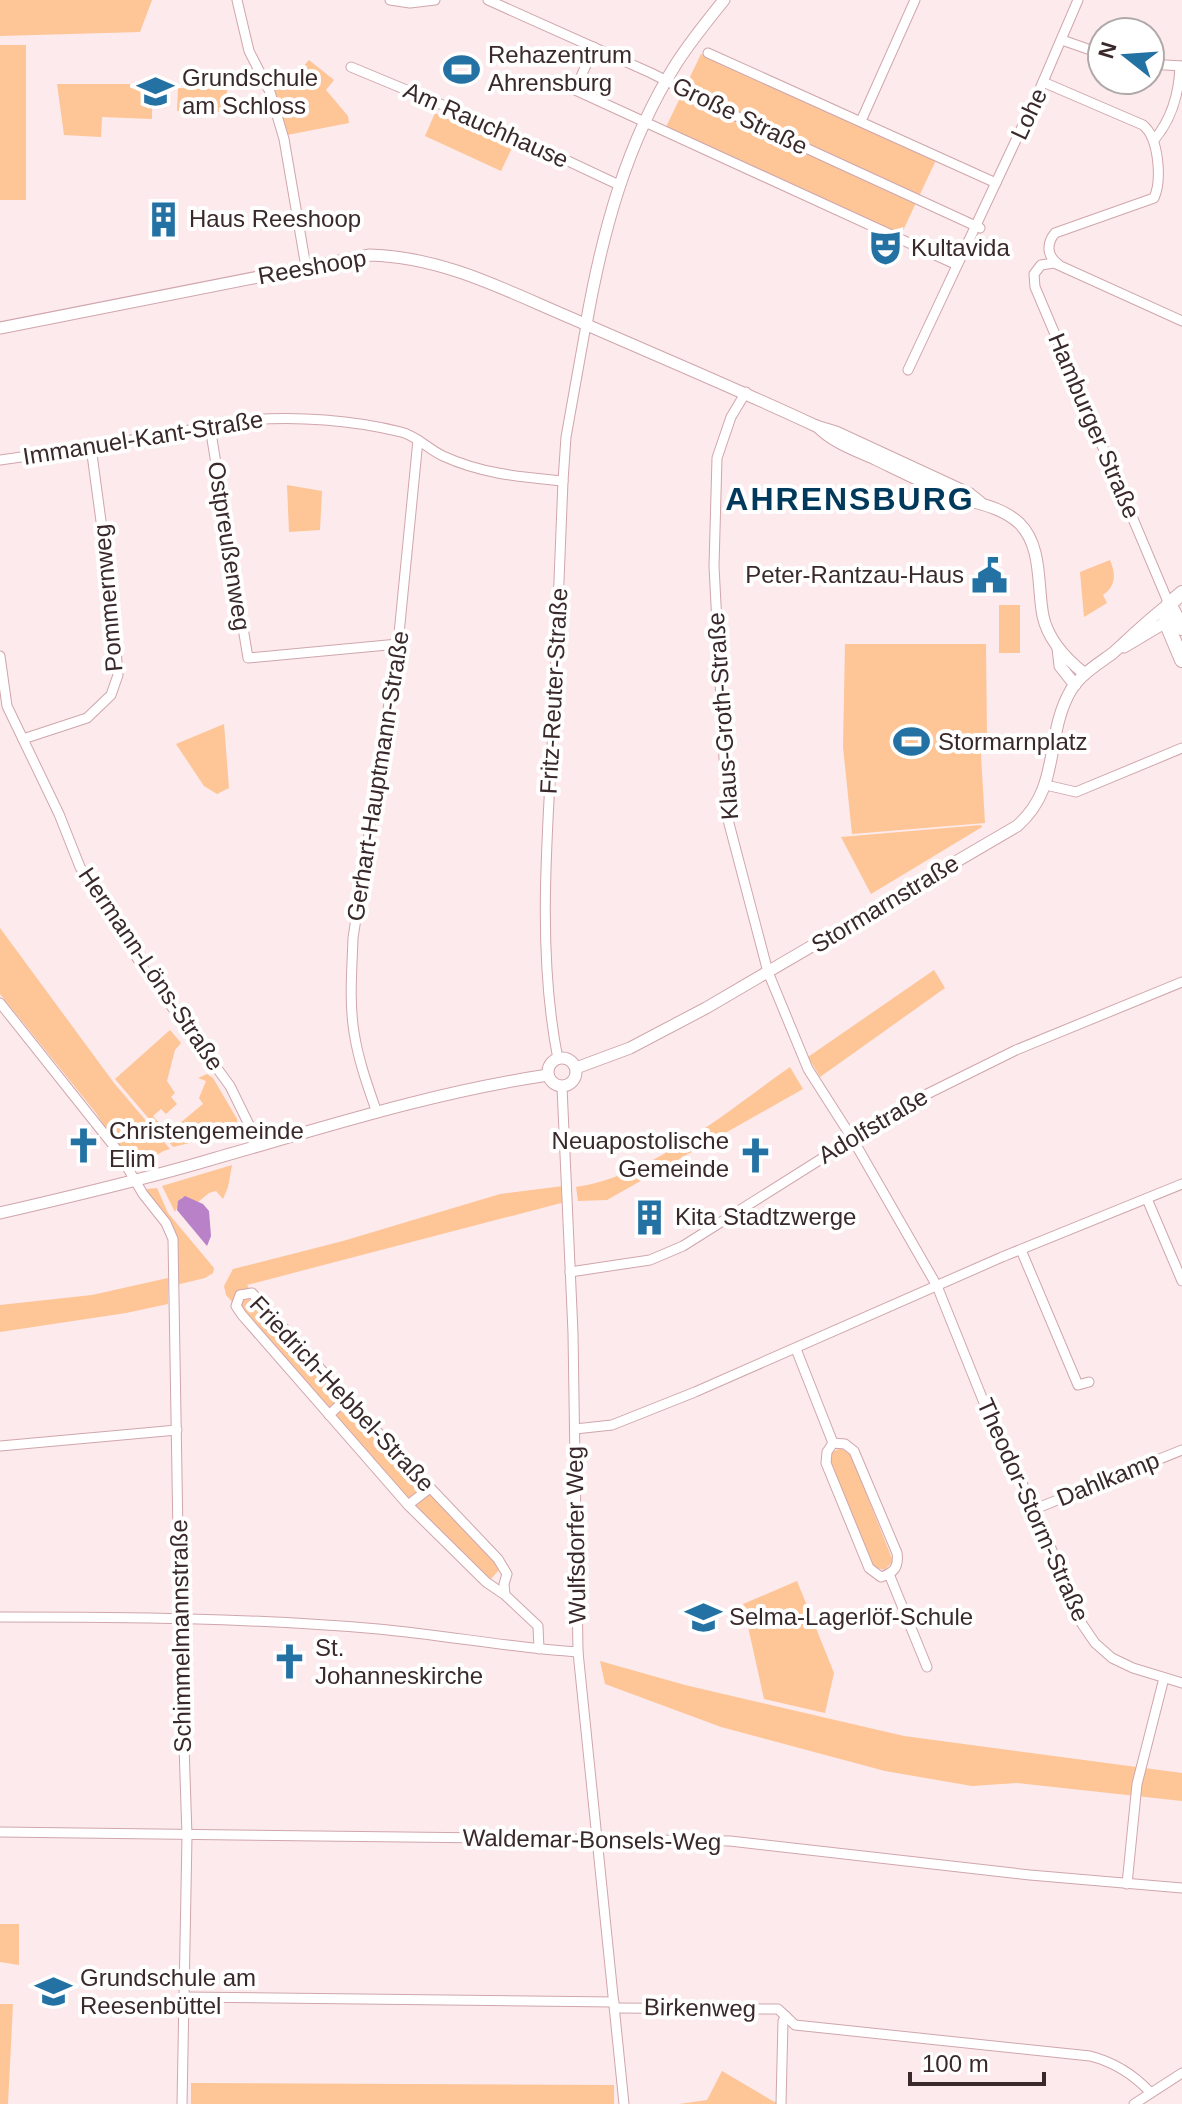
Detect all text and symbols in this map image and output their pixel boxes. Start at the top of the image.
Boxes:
north arrow [1086,16,1166,96]
text: N [1093,39,1122,62]
place label: Rehazentrum Ahrensburg [488,41,632,96]
sports icon: Rehazentrum Ahrensburg [443,50,481,88]
place label: Grundschule am Schloss [182,64,318,119]
street label: Große Straße [668,71,812,160]
school or university icon: Grundschule am Schloss [137,73,175,111]
street label: Am Rauchhause [400,76,573,173]
street label: Lohe [1005,84,1052,144]
building icon: Haus Reeshoop [144,200,182,238]
place label: Haus Reeshoop [189,205,361,232]
theatre icon: Kultavida [866,229,904,267]
place label: Kultavida [911,234,1010,261]
street label: Reeshoop [256,244,368,289]
street label: Hamburger Straße [1043,329,1146,523]
street label: Immanuel-Kant-Straße [21,405,265,470]
street label: Ostpreußenweg [203,459,256,632]
district label: AHRENSBURG [725,481,975,517]
street label: Pommernweg [88,523,127,673]
public building icon: Peter-Rantzau-Haus [971,556,1009,594]
place label: Peter-Rantzau-Haus [745,561,964,588]
street label: Fritz-Reuter-Straße [535,587,572,795]
street label: Klaus-Groth-Straße [702,611,743,821]
street label: Gerhart-Hauptmann-Straße [341,629,414,923]
sports icon: Stormarnplatz [893,723,931,761]
place label: Stormarnplatz [938,728,1087,755]
street label: Stormarnstraße [806,849,963,958]
street label: Hermann-Löns-Straße [73,862,229,1075]
street label: Adolfstraße [813,1082,932,1169]
place label: Christengemeinde Elim [109,1117,304,1172]
church icon: Christengemeinde Elim [64,1126,102,1164]
place label: Neuapostolische Gemeinde [552,1127,729,1182]
church icon: Neuapostolische Gemeinde [736,1136,774,1174]
building icon: Kita Stadtzwerge [630,1198,668,1236]
place label: Kita Stadtzwerge [675,1203,856,1230]
street label: Friedrich-Hebbel-Straße [245,1290,440,1497]
street label: Theodor-Storm-Straße [972,1394,1095,1626]
street label: Wulfsdorfer Weg [560,1446,591,1624]
street label: Dahlkamp [1053,1446,1163,1511]
street label: Schimmelmannstraße [165,1519,196,1753]
school or university icon: Selma-Lagerlöf-Schule [684,1598,722,1636]
place label: Selma-Lagerlöf-Schule [729,1603,973,1630]
place label: St. Johanneskirche [315,1634,483,1689]
church icon: St. Johanneskirche [270,1643,308,1681]
street label: Waldemar-Bonsels-Weg [462,1824,722,1855]
place label: Grundschule am Reesenbüttel [80,1964,256,2019]
school or university icon: Grundschule am Reesenbüttel [35,1973,73,2011]
street label: Birkenweg [644,1993,756,2022]
scale bar [910,2036,1044,2086]
text: 100 m [922,2050,989,2077]

